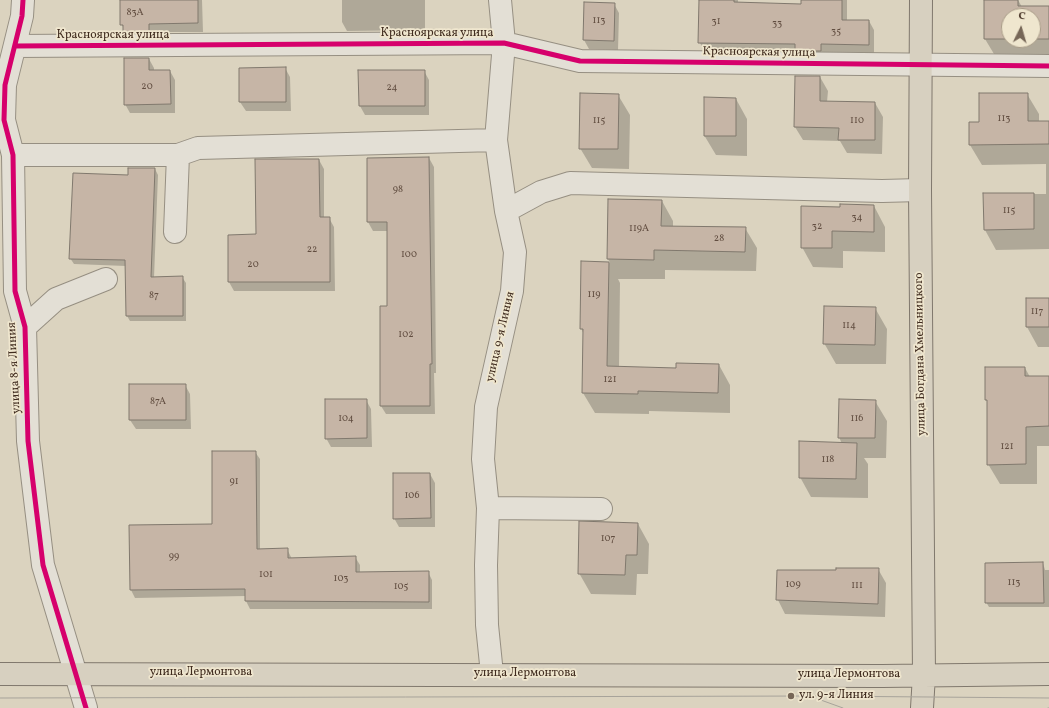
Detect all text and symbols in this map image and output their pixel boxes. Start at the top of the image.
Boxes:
house number: 83А [126,7,144,19]
north arrow [1001,8,1041,48]
text: С [1018,9,1026,24]
house number: 113 [593,15,605,27]
house number: 31 [711,16,721,28]
house number: 33 [772,18,782,30]
house number: 35 [831,26,841,38]
street label: Красноярская улица [381,27,493,41]
street label: Красноярская улица [57,29,169,43]
street label: Красноярская улица [702,45,816,61]
house number: 20 [141,81,153,93]
house number: 24 [386,82,398,94]
house number: 113 [998,113,1010,125]
house number: 115 [593,115,605,127]
house number: 110 [850,115,864,127]
house number: 98 [393,184,403,196]
house number: 115 [1003,205,1015,217]
house number: 34 [851,212,863,224]
house number: 32 [812,221,822,233]
house number: 119А [629,223,649,235]
house number: 28 [714,233,724,245]
house number: 22 [307,244,317,256]
house number: 100 [401,249,417,261]
house number: 20 [247,259,259,271]
street label: улица Богдана Хмельницкого [912,272,930,436]
house number: 119 [588,289,600,301]
house number: 87 [149,290,159,302]
street label: улица 9-я Линия [484,290,518,384]
house number: 117 [1031,306,1043,318]
house number: 114 [842,320,856,332]
street label: улица 8-я Линия [5,322,25,414]
house number: 102 [398,329,414,341]
house number: 121 [603,374,617,386]
house number: 87А [150,396,166,408]
house number: 104 [338,413,354,425]
house number: 116 [851,413,863,425]
house number: 121 [1000,441,1014,453]
house number: 118 [822,454,834,466]
house number: 91 [229,476,239,488]
house number: 106 [404,490,420,502]
house number: 107 [601,533,615,545]
house number: 99 [169,551,179,563]
house number: 101 [259,569,273,581]
house number: 103 [334,573,348,585]
house number: 113 [1008,577,1020,589]
house number: 109 [785,579,801,591]
house number: 111 [851,580,863,592]
house number: 105 [394,581,408,593]
street label: улица Лермонтова [150,666,252,680]
street label: улица Лермонтова [474,667,576,681]
street label: улица Лермонтова [798,668,900,682]
place label: ул. 9-я Линия [799,689,873,703]
marker: ул. 9-я Линия [786,691,796,701]

